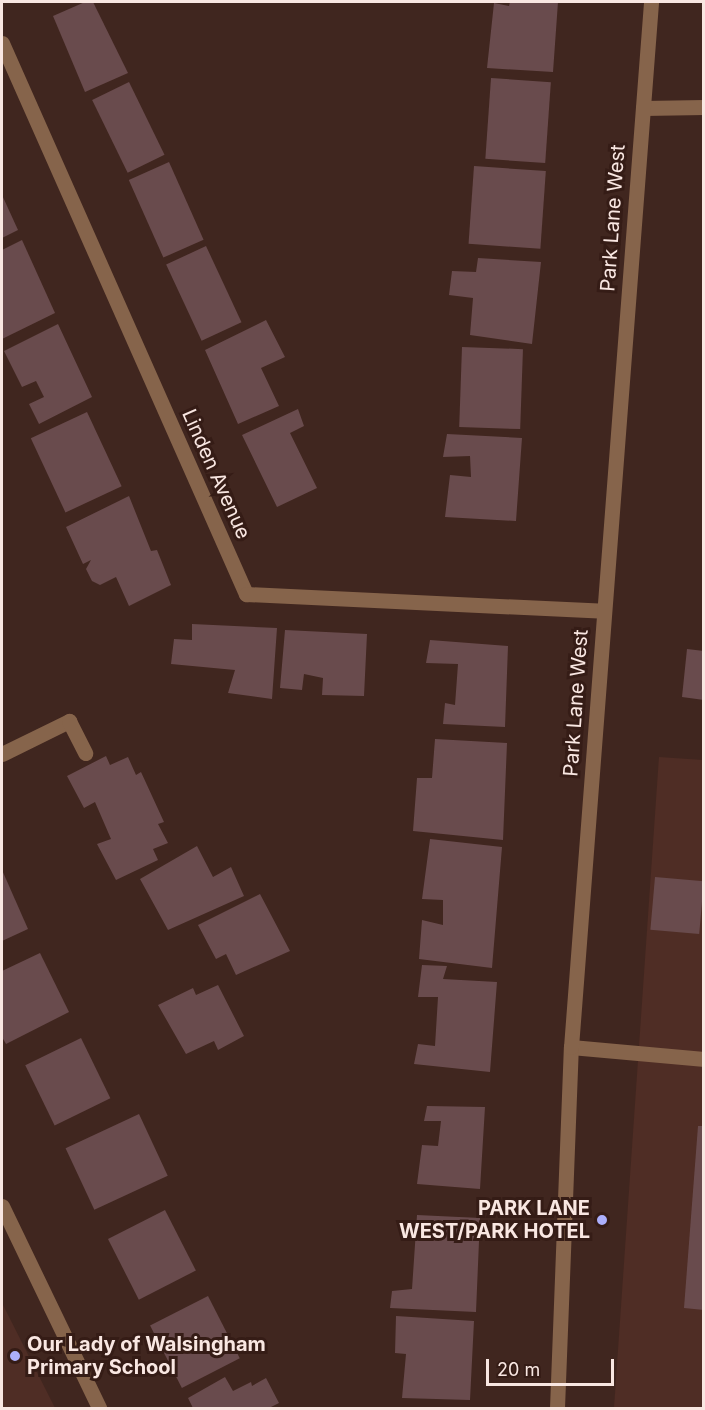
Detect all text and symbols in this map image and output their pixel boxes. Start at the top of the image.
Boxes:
street label: Park Lane West [596,144,630,292]
street label: Linden Avenue [177,405,255,543]
street label: Park Lane West [559,629,593,777]
place label: PARK LANE WEST/PARK HOTEL [399,1196,590,1243]
marker: PARK LANE WEST/PARK HOTEL [595,1213,609,1227]
place label: Our Lady of Walsingham Primary School [27,1332,266,1379]
scale bar [489,1347,616,1385]
marker: Our Lady of Walsingham Primary School [8,1349,22,1363]
text: 20 m [497,1359,540,1380]

